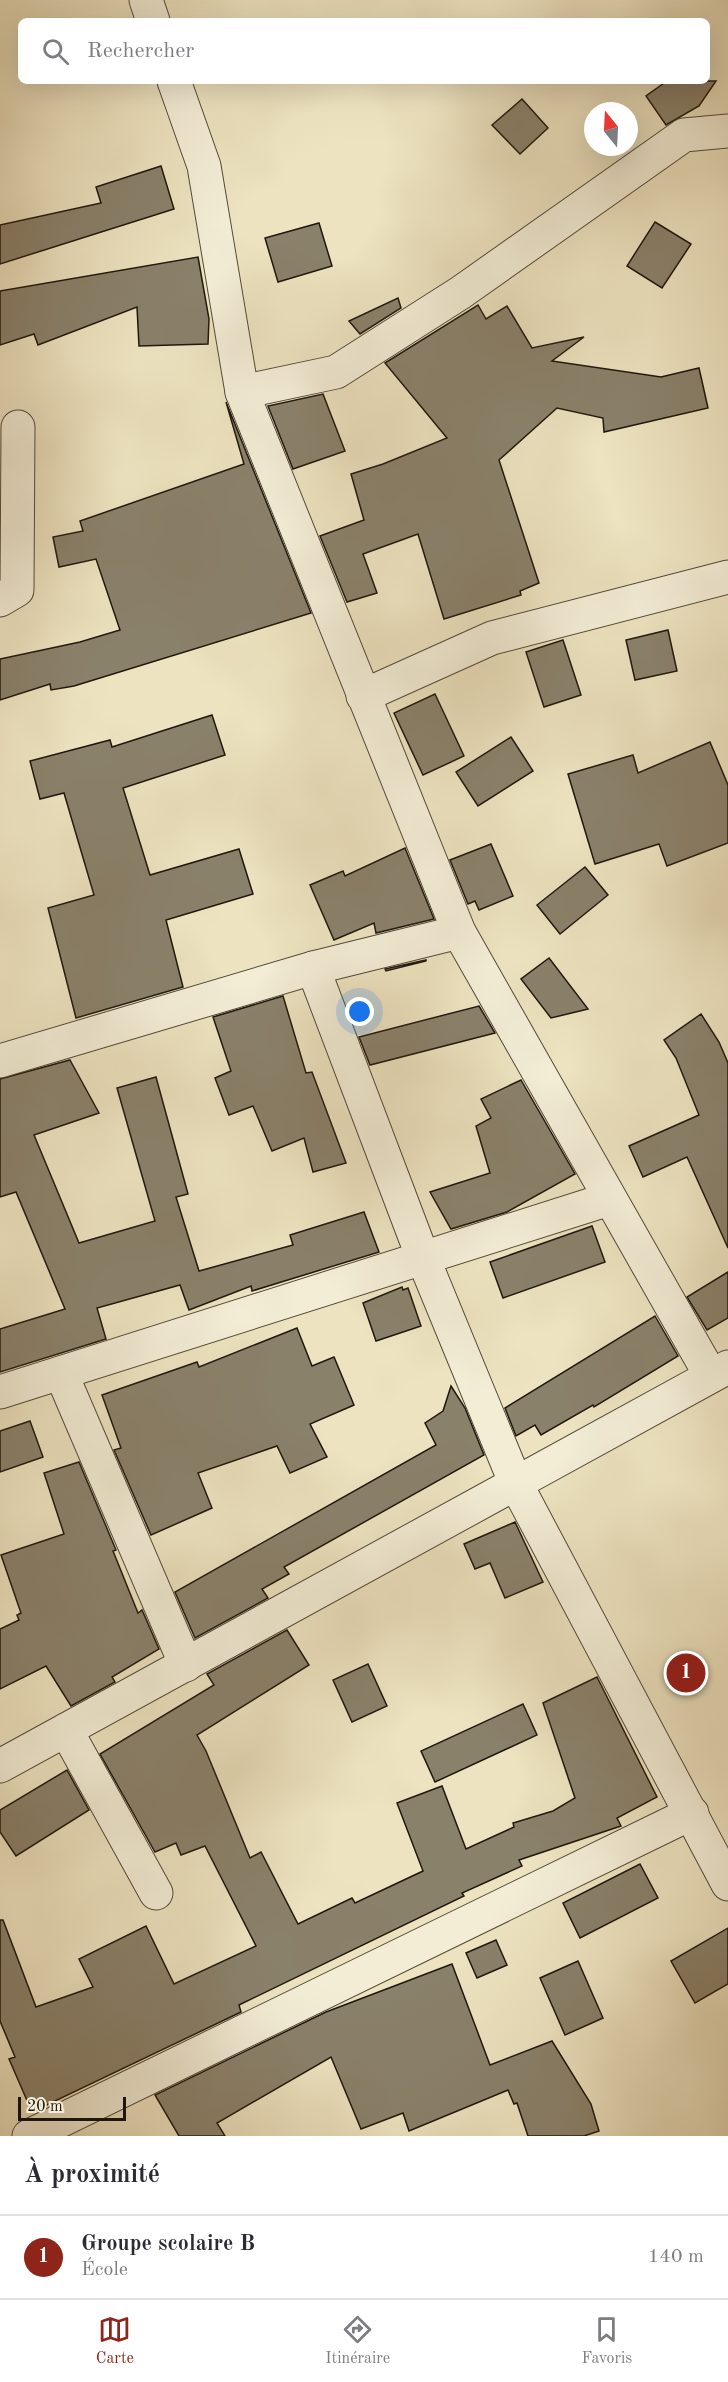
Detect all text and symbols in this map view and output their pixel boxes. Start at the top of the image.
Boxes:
search box [18,18,710,84]
icon: search [39,35,72,68]
text: Rechercher [87,40,194,62]
north arrow [584,102,638,156]
your location [345,997,374,1026]
pin: 1 [666,1650,706,1696]
scale bar [18,2094,126,2122]
text: 20 m [27,2099,63,2115]
text: À proximité [24,2162,160,2188]
text: Groupe scolaire B [81,2233,255,2255]
text: 1 [38,2247,49,2267]
text: 140 m [648,2247,704,2267]
text: École [81,2260,128,2280]
tab: Carte [96,2313,134,2369]
tab: Itinéraire [325,2313,390,2369]
tab: Favoris [582,2313,632,2369]

